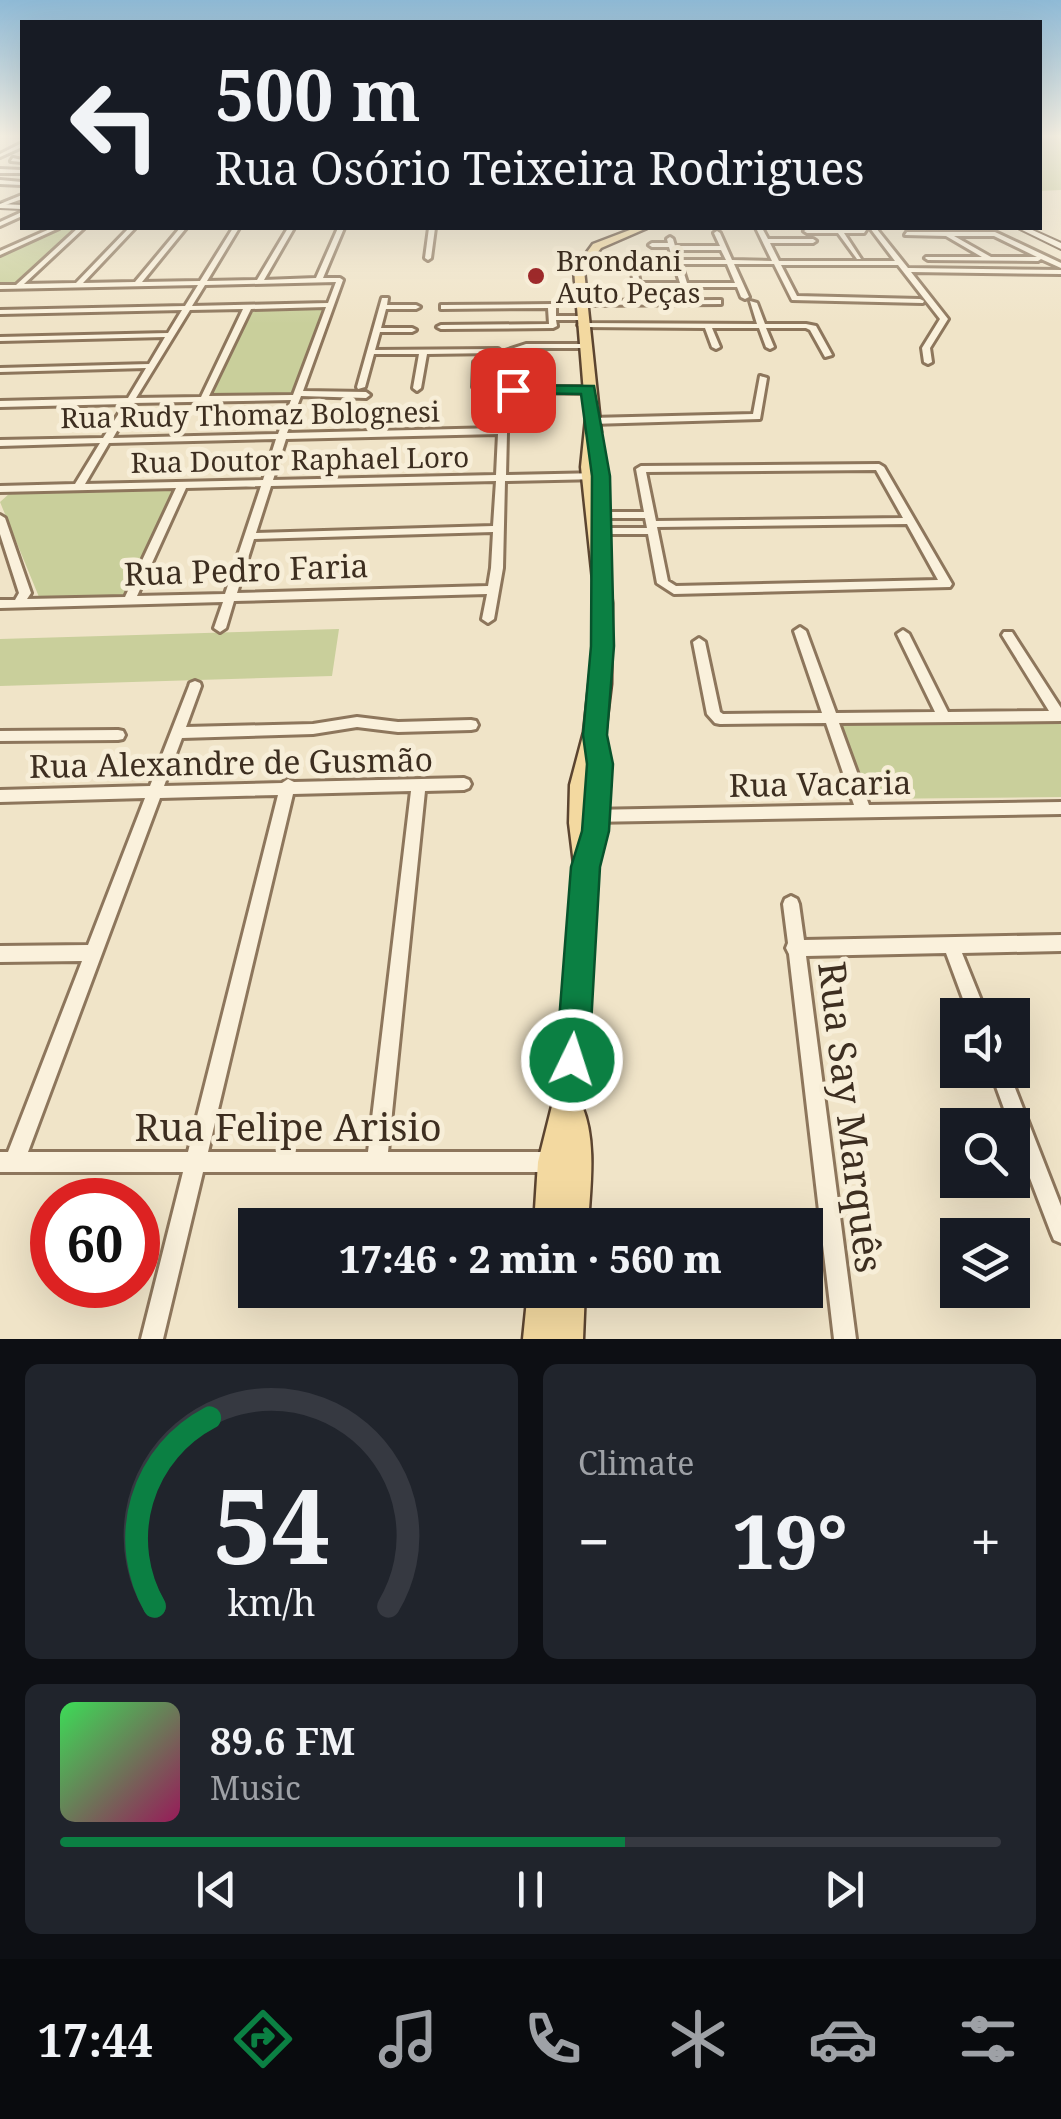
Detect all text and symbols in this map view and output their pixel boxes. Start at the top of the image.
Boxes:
text: 500 m [215,46,421,142]
icon: left [50,60,180,190]
text: Rua Osório Teixeira Rodrigues [215,137,865,198]
place label: Brondani Auto Peças [556,241,700,311]
marker: Brondani Auto Peças [525,265,547,287]
pin [471,348,556,433]
icon: arrive [486,363,541,418]
street label: Rua Rudy Thomaz Bolognesi [60,392,440,436]
street label: Rua Doutor Raphael Loro [130,437,470,481]
street label: Rua Pedro Faria [123,543,369,595]
street label: Rua Alexandre de Gusmão [29,737,433,787]
street label: Rua Vacaria [728,760,912,806]
street label: Rua Say Marquês [807,959,897,1275]
map controls [940,998,1030,1308]
button: sound [940,998,1030,1088]
position arrow [520,1008,624,1112]
street label: Rua Felipe Arisio [134,1100,442,1152]
button: search [940,1108,1030,1198]
speed limit sign: 60 [30,1178,160,1308]
button: layers [940,1218,1030,1308]
text: 17:46 · 2 min · 560 m [339,1232,722,1284]
text: Climate [578,1441,694,1484]
text: 54 [213,1453,330,1594]
text: 19° [733,1489,848,1591]
text: − [578,1503,610,1578]
text: + [970,1503,1001,1578]
text: km/h [228,1578,315,1626]
text: 89.6 FM [210,1714,355,1766]
text: Music [210,1766,301,1809]
icon: previous [189,1862,244,1917]
icon: pause [503,1862,558,1917]
icon: next [817,1862,872,1917]
icon: directions [228,2004,298,2074]
icon: music [373,2004,443,2074]
icon: phone [518,2004,588,2074]
icon: climate [663,2004,733,2074]
icon: car [808,2004,878,2074]
icon: filters [953,2004,1023,2074]
text: 17:44 [38,2009,153,2070]

